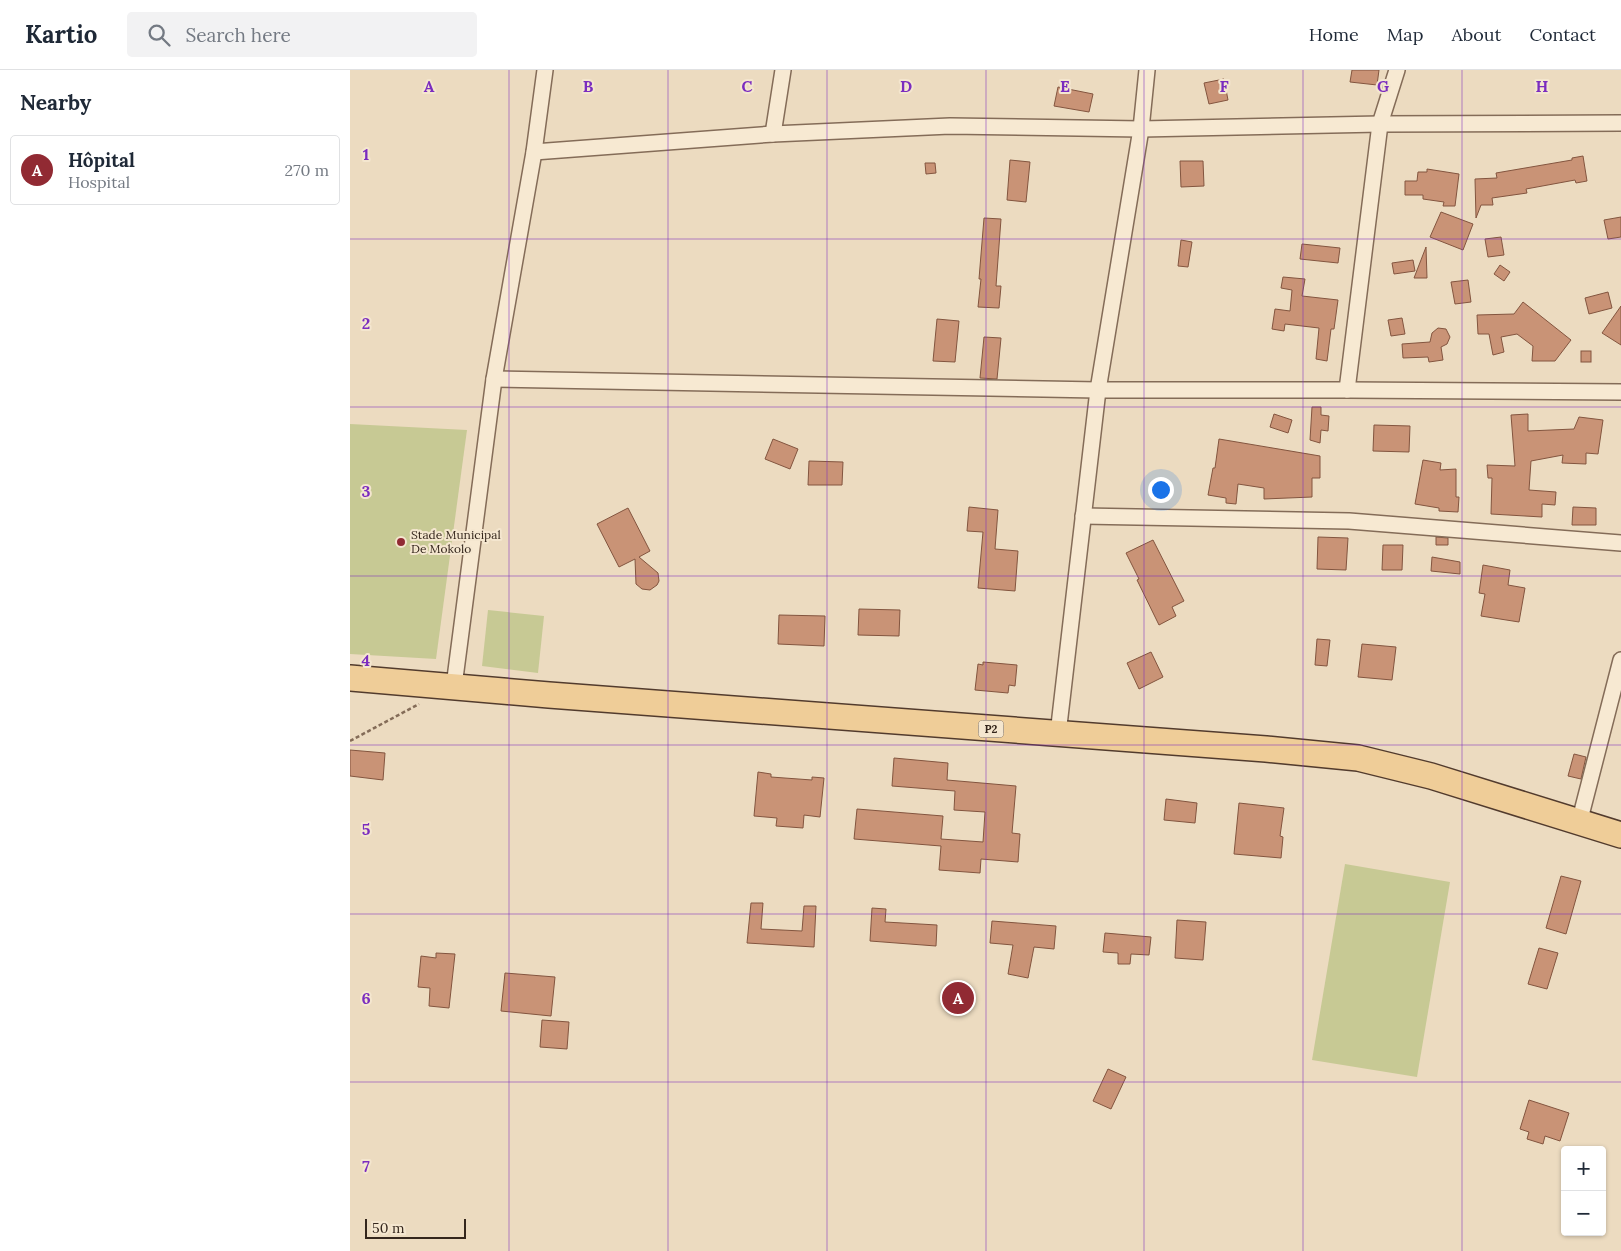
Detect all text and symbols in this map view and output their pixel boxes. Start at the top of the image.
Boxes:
search box [127,12,477,57]
text: Kartio [25,19,97,50]
icon: search [145,21,173,49]
text: Search here [185,23,291,47]
text: Home [1309,23,1359,46]
text: Map [1387,23,1423,46]
text: About [1451,23,1501,46]
text: Contact [1529,23,1596,46]
text: A [424,76,435,96]
text: B [583,76,594,96]
text: C [741,76,753,96]
text: D [900,76,912,96]
text: E [1060,76,1070,96]
text: F [1219,76,1229,96]
text: G [1377,76,1389,96]
text: H [1536,76,1549,96]
text: Nearby [20,89,91,116]
text: 1 [363,144,369,164]
text: Hôpital [68,148,135,172]
text: A [32,160,42,180]
text: 270 m [285,160,329,180]
text: Hospital [68,172,130,192]
text: 2 [362,313,370,333]
your location [1148,477,1174,503]
text: 3 [362,481,371,501]
place label: Stade Municipal De Mokolo [411,527,501,556]
marker: Stade Municipal De Mokolo [395,536,407,548]
text: 4 [362,650,371,670]
road number: P2 [978,721,1004,738]
text: 5 [362,819,371,839]
pin: A [942,979,974,1017]
text: 6 [361,988,371,1008]
map controls [1561,1146,1606,1236]
button: + [1561,1146,1606,1191]
text: 7 [362,1156,370,1176]
button: − [1561,1191,1606,1236]
scale bar [365,1216,466,1239]
text: 50 m [372,1219,405,1237]

